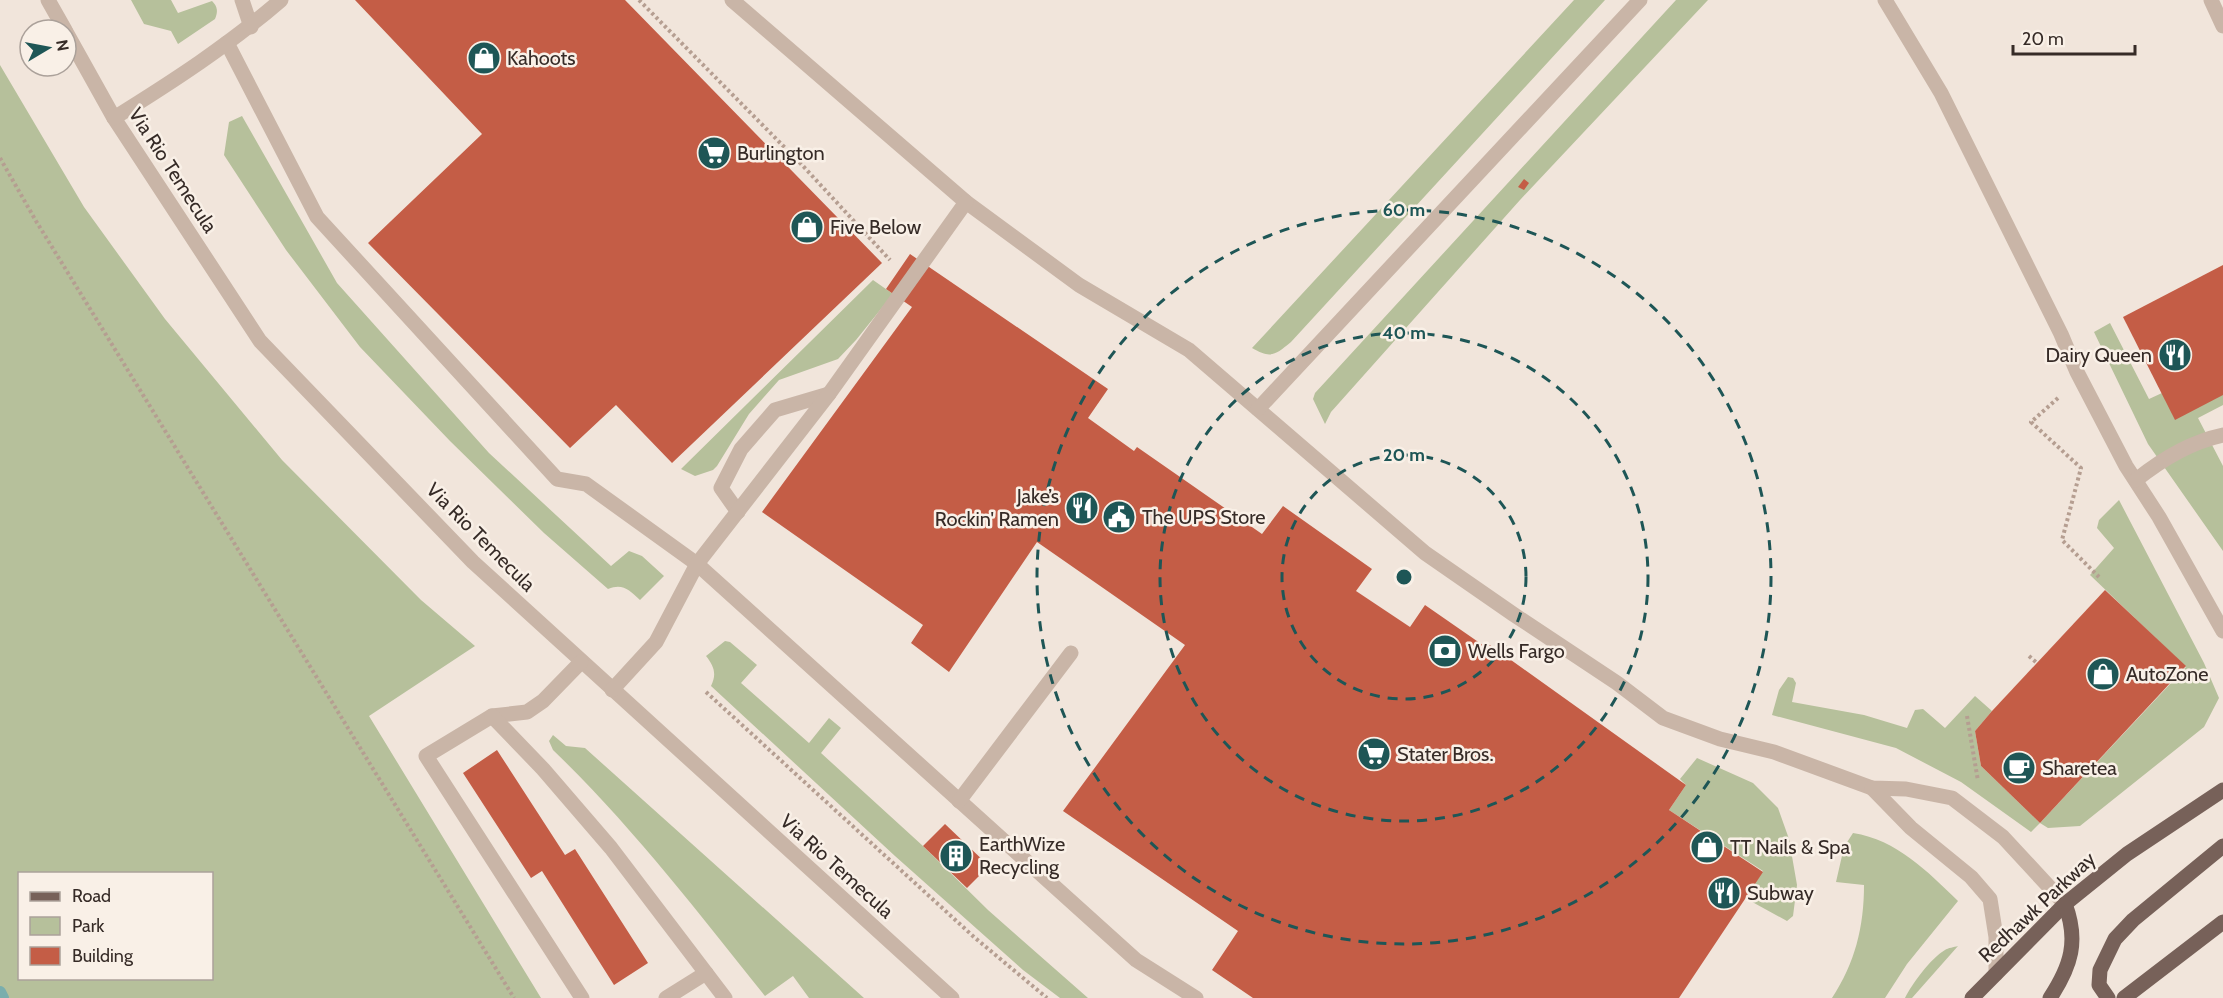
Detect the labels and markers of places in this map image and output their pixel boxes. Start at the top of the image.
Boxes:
shop icon: Kahoots [466,40,502,76]
place label: Kahoots [507,46,576,70]
supermarket icon: Burlington [696,135,732,171]
place label: Burlington [737,141,825,165]
shop icon: Five Below [789,209,825,245]
place label: Five Below [830,215,922,239]
restaurant icon: Dairy Queen [2157,337,2193,373]
place label: Dairy Queen [2045,343,2152,367]
place label: Jake’s Rockin' Ramen [935,484,1059,531]
restaurant icon: Jake’s Rockin' Ramen [1064,490,1100,526]
public building icon: The UPS Store [1101,499,1137,535]
place label: The UPS Store [1142,505,1266,529]
centre of rings [1394,567,1414,587]
bank icon: Wells Fargo [1427,633,1463,669]
place label: Wells Fargo [1468,639,1565,663]
shop icon: AutoZone [2085,656,2121,692]
place label: AutoZone [2126,662,2208,686]
supermarket icon: Stater Bros. [1356,736,1392,772]
place label: Stater Bros. [1397,742,1494,766]
cafe icon: Sharetea [2001,750,2037,786]
place label: Sharetea [2042,756,2117,780]
shop icon: TT Nails & Spa [1689,829,1725,865]
place label: EarthWize Recycling [979,832,1065,879]
place label: TT Nails & Spa [1730,835,1850,859]
building icon: EarthWize Recycling [938,838,974,874]
restaurant icon: Subway [1706,875,1742,911]
place label: Subway [1747,881,1814,905]

